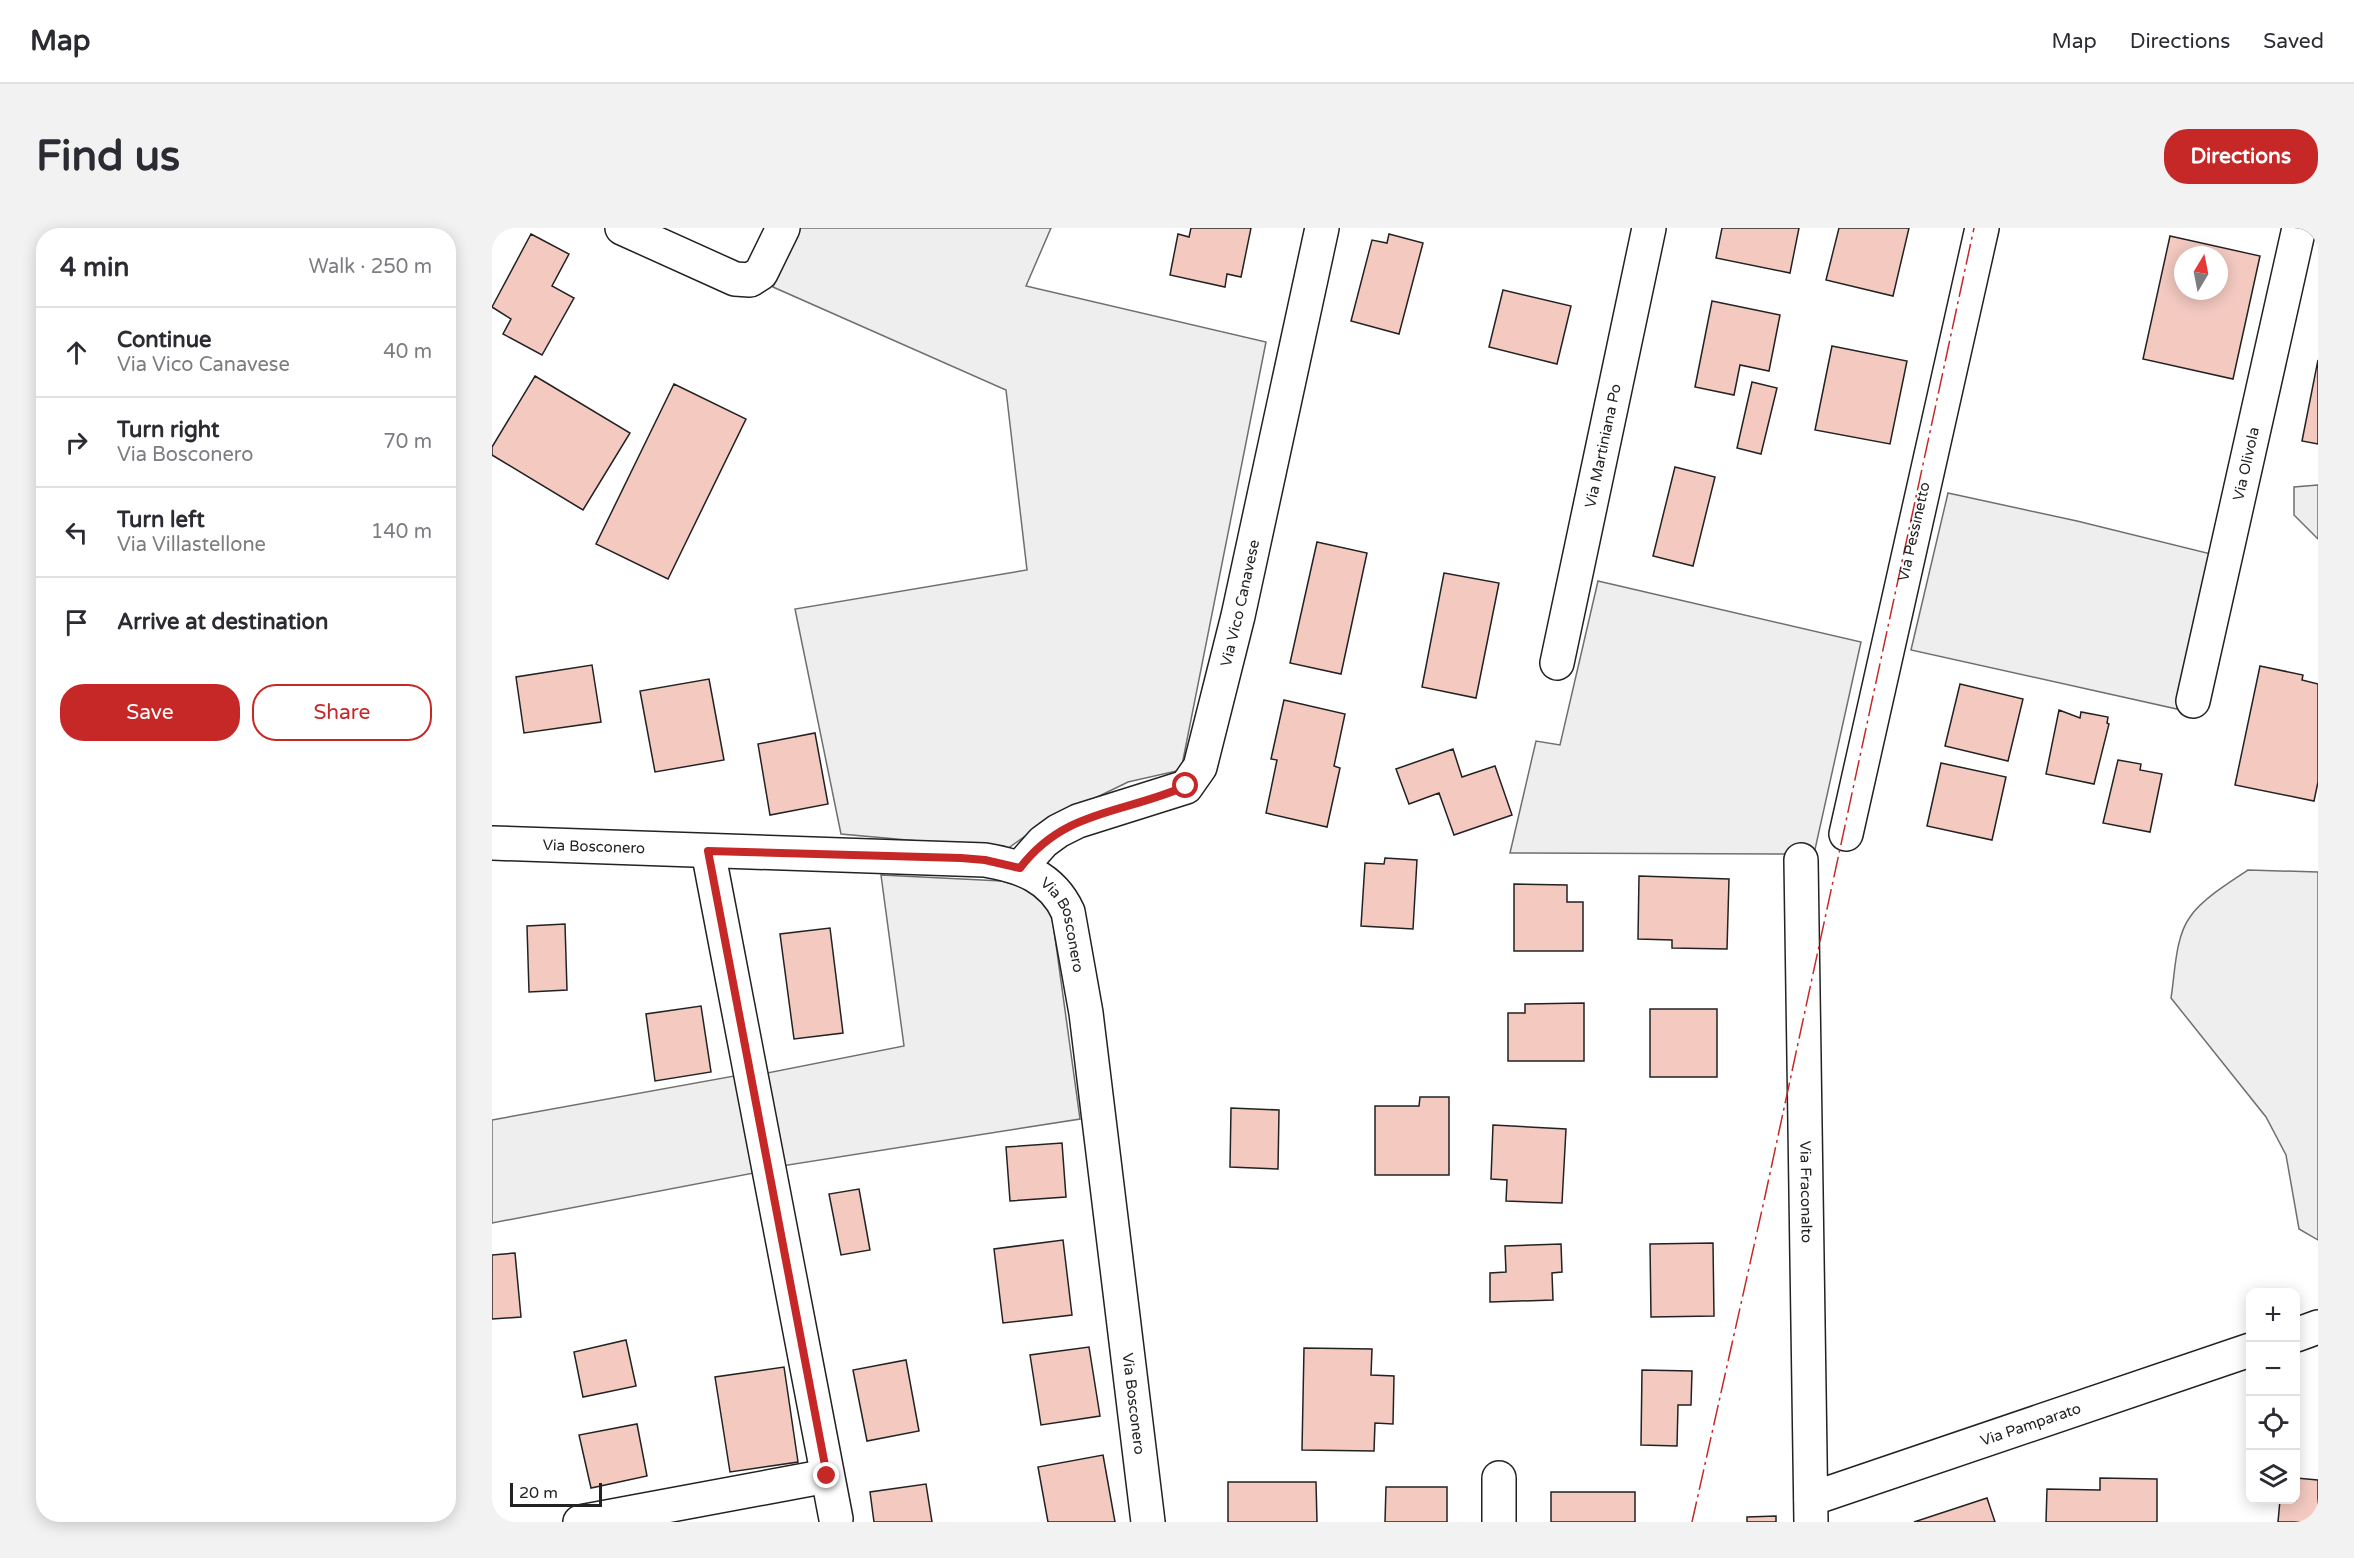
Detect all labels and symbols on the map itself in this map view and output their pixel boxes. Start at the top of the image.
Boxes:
north arrow [2174,246,2228,300]
street label: Via Martiniana Po [1581,382,1625,509]
street label: Via Olivola [2229,425,2263,502]
street label: Via Pessinetto [1894,480,1934,583]
street label: Via Vico Canavese [1217,538,1263,669]
route start [1172,772,1198,798]
street label: Via Bosconero [542,836,645,857]
street label: Via Bosconero [1037,873,1088,974]
street label: Via Fraconalto [1796,1141,1816,1243]
street label: Via Bosconero [1118,1352,1149,1456]
street label: Via Pamparato [1978,1399,2083,1450]
route end [813,1462,839,1488]
scale bar [510,1480,602,1508]

